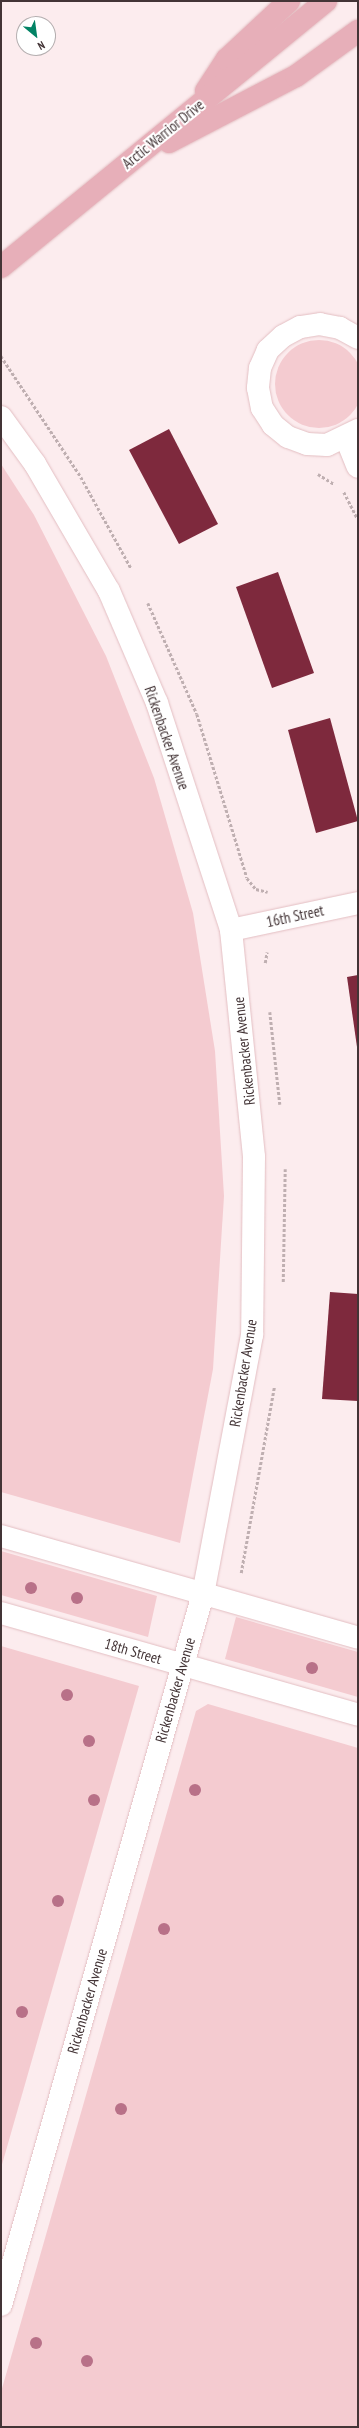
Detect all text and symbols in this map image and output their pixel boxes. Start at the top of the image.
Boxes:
north arrow [16,16,56,56]
text: N [35,38,47,53]
street label: Arctic Warrior Drive [118,95,208,173]
street label: Rickenbacker Avenue [141,683,193,793]
street label: 16th Street [265,901,325,931]
street label: Rickenbacker Avenue [229,996,259,1106]
street label: Rickenbacker Avenue [226,1318,260,1428]
street label: 18th Street [102,1634,164,1668]
street label: Rickenbacker Avenue [151,1635,199,1745]
street label: Rickenbacker Avenue [63,1946,111,2056]

